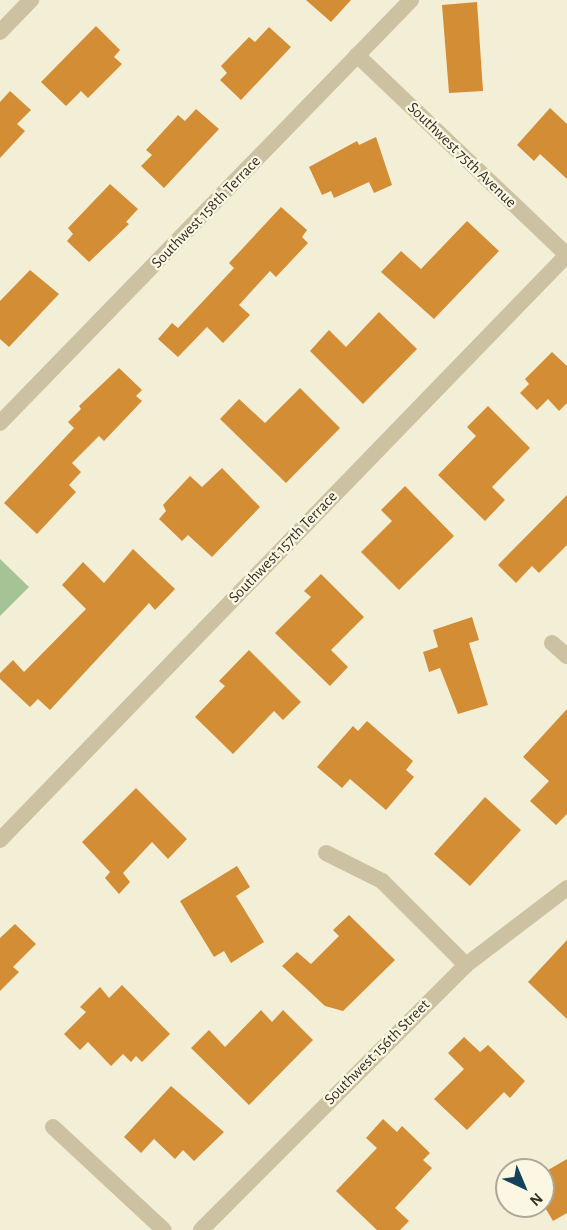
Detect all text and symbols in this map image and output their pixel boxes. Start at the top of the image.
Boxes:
street label: Southwest 75th Avenue [404,98,520,212]
street label: Southwest 158th Terrace [147,152,265,272]
street label: Southwest 157th Terrace [225,487,341,607]
street label: Southwest 156th Street [320,995,434,1109]
north arrow [495,1158,555,1218]
text: N [527,1190,546,1209]

